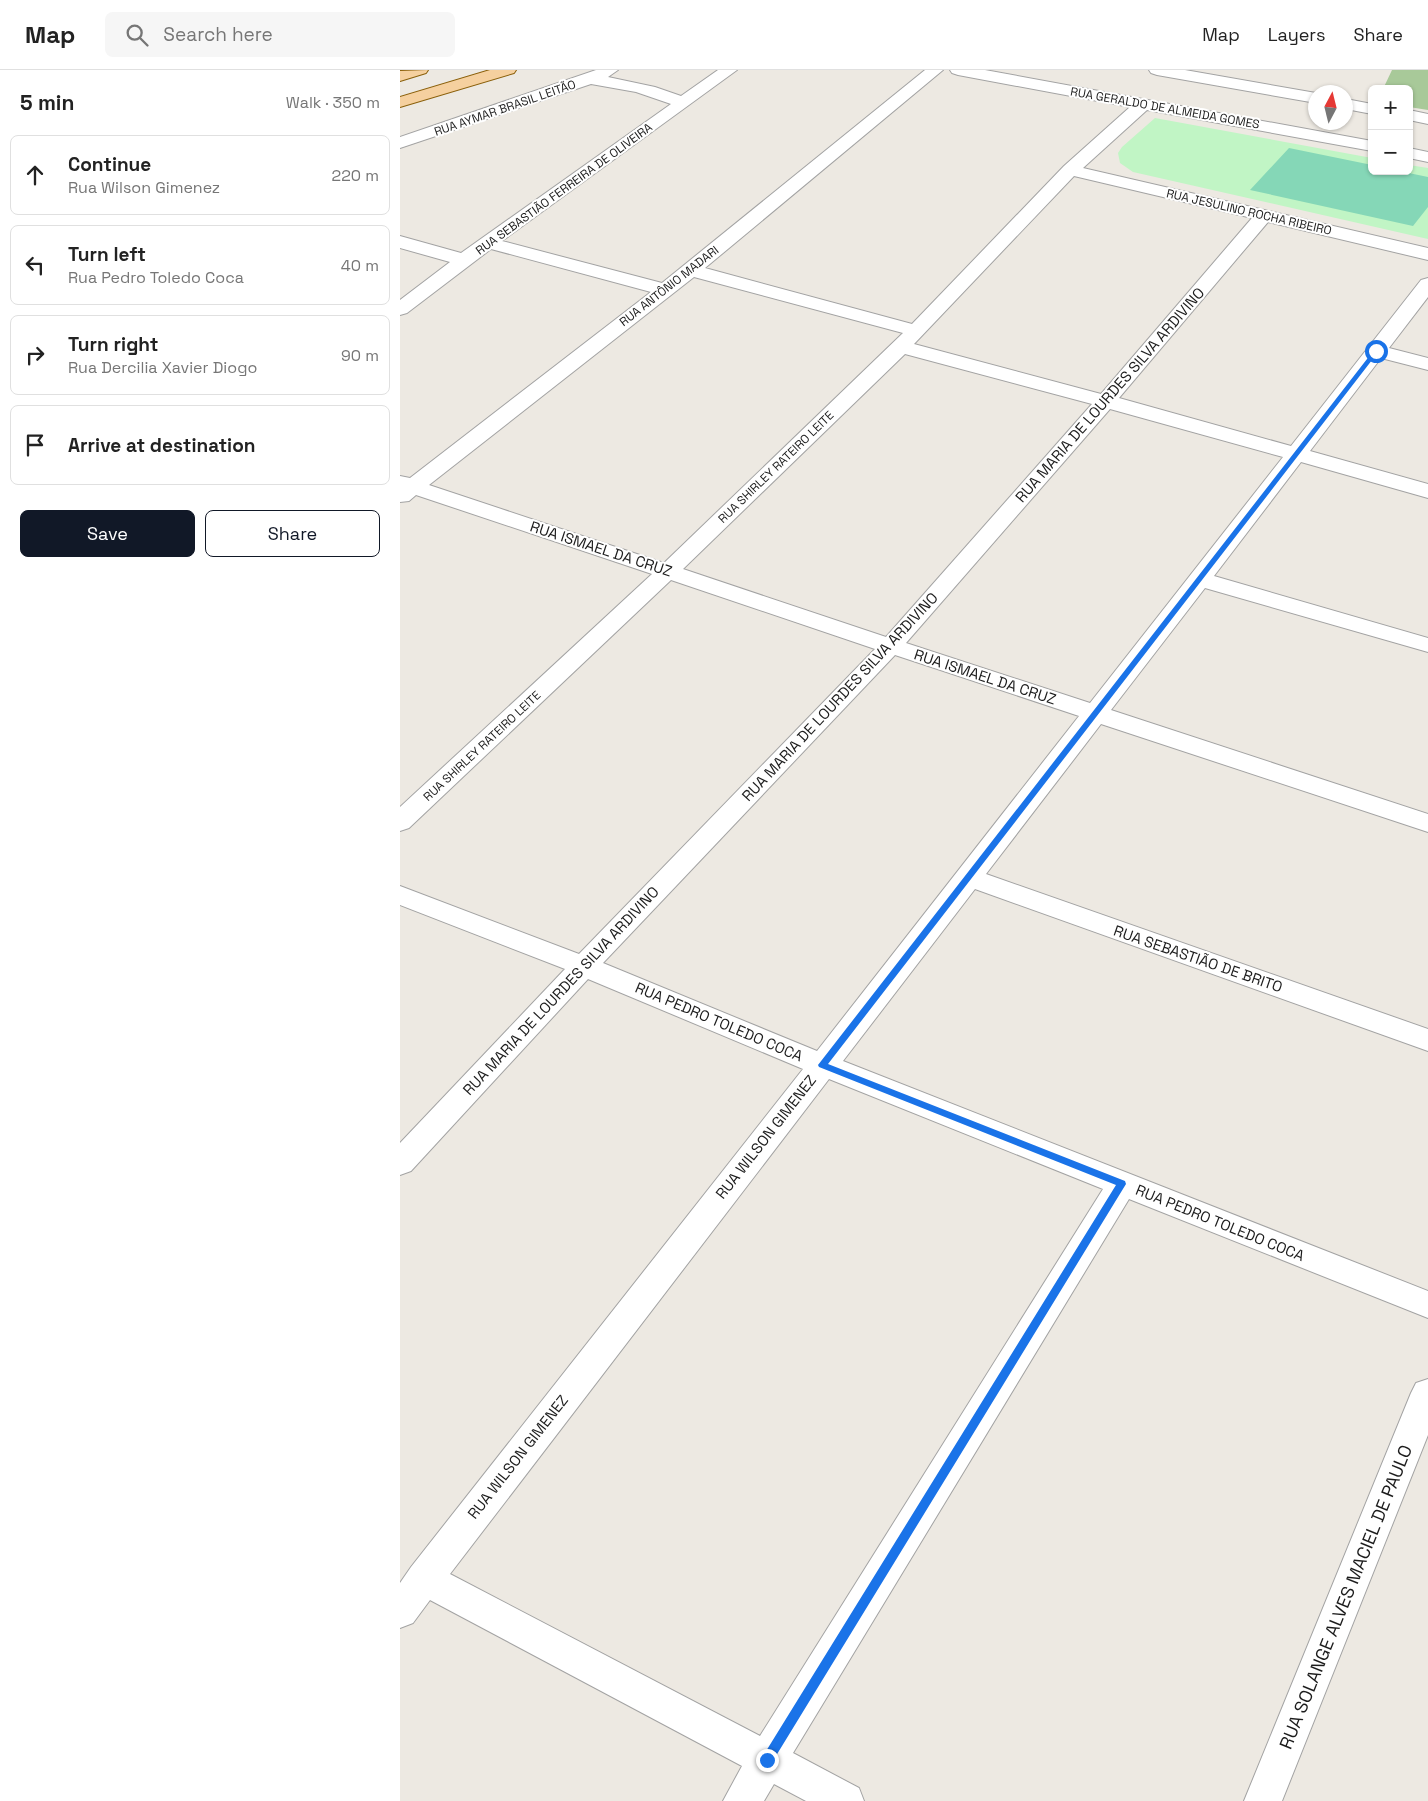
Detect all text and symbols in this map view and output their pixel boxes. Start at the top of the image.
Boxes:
search box [105,12,455,57]
text: Map [25,19,75,50]
icon: search [123,21,151,49]
text: Search here [163,22,273,47]
text: Map [1202,23,1240,46]
text: Layers [1268,23,1325,46]
text: Share [1353,23,1403,46]
street label: RUA AYMAR BRASIL LEITÃO [432,76,578,140]
street label: RUA GERALDO DE ALMEIDA GOMES [1069,83,1261,133]
north arrow [1308,85,1353,130]
map controls [1368,85,1413,175]
button: + [1368,85,1413,130]
text: 5 min [20,89,74,116]
text: Walk · 350 m [286,92,380,113]
street label: RUA SEBASTIÃO FERREIRA DE OLIVEIRA [472,119,656,259]
button: − [1368,130,1413,175]
text: Continue [68,152,151,177]
icon: ahead [21,161,49,189]
text: 220 m [332,165,379,186]
text: Rua Wilson Gimenez [68,177,220,198]
street label: RUA JESULINO ROCHA RIBEIRO [1165,185,1333,239]
text: Turn left [68,242,146,267]
street label: RUA ANTÔNIO MADARI [616,242,722,330]
icon: left [21,251,49,279]
text: 40 m [341,255,379,276]
text: Rua Pedro Toledo Coca [68,267,244,288]
street label: RUA MARIA DE LOURDES SILVA ARDIVINO [1011,283,1208,506]
text: Turn right [68,332,158,357]
route start [1365,340,1388,363]
icon: right [21,341,49,369]
text: 90 m [341,345,379,366]
text: Rua Dercilia Xavier Diogo [68,357,257,378]
street label: RUA SHIRLEY RATEIRO LEITE [715,407,837,527]
icon: arrive [21,431,49,459]
text: Arrive at destination [68,433,256,458]
button: Save [20,510,195,557]
button: Share [205,510,380,557]
street label: RUA ISMAEL DA CRUZ [528,517,675,580]
street label: RUA MARIA DE LOURDES SILVA ARDIVINO [738,588,942,805]
street label: RUA ISMAEL DA CRUZ [912,645,1059,708]
street label: RUA SHIRLEY RATEIRO LEITE [420,687,544,805]
street label: RUA MARIA DE LOURDES SILVA ARDIVINO [459,882,663,1099]
street label: RUA SEBASTIÃO DE BRITO [1111,921,1285,996]
street label: RUA PEDRO TOLEDO COCA [633,978,806,1066]
street label: RUA WILSON GIMENEZ [711,1071,820,1203]
street label: RUA PEDRO TOLEDO COCA [1133,1180,1308,1265]
street label: RUA WILSON GIMENEZ [463,1391,572,1523]
street label: RUA SOLANGE ALVES MACIEL DE PAULO [1274,1441,1417,1752]
route end [756,1749,779,1772]

